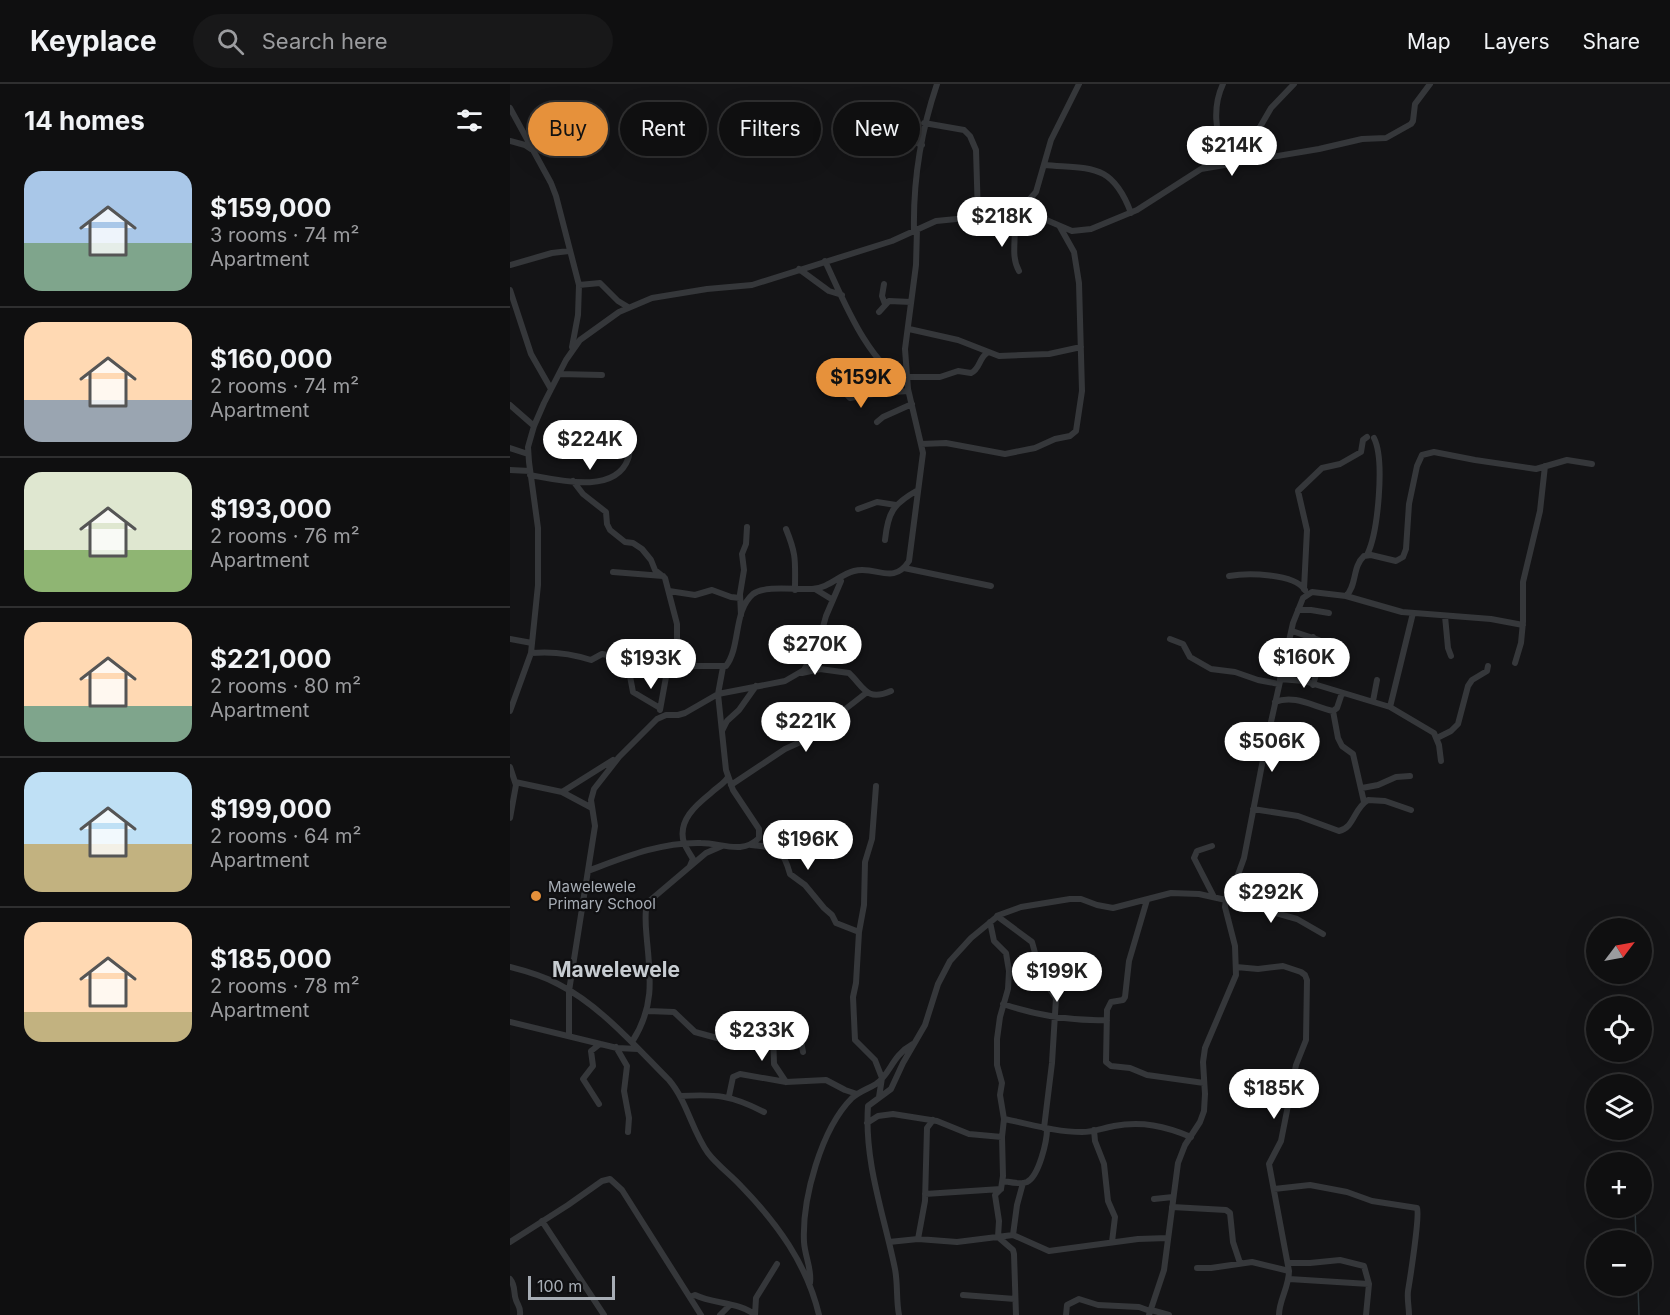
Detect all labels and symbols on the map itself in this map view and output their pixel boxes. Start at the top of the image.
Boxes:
pin: $214K [1190,126,1274,177]
pin: $218K [960,197,1044,248]
pin: $159K [819,358,903,409]
pin: $224K [548,420,632,471]
pin: $270K [773,625,857,676]
pin: $160K [1262,638,1346,689]
pin: $193K [609,639,693,690]
pin: $221K [764,702,848,753]
pin: $506K [1230,722,1314,773]
pin: $196K [766,820,850,871]
pin: $292K [1229,873,1313,924]
place label: Mawelewele Primary School [548,877,656,913]
marker: Mawelewele Primary School [529,889,543,903]
north arrow [1586,918,1652,984]
pin: $199K [1015,952,1099,1003]
district label: Mawelewele [552,957,680,982]
pin: $233K [720,1011,804,1062]
pin: $185K [1232,1069,1316,1120]
scale bar [528,1273,615,1300]

